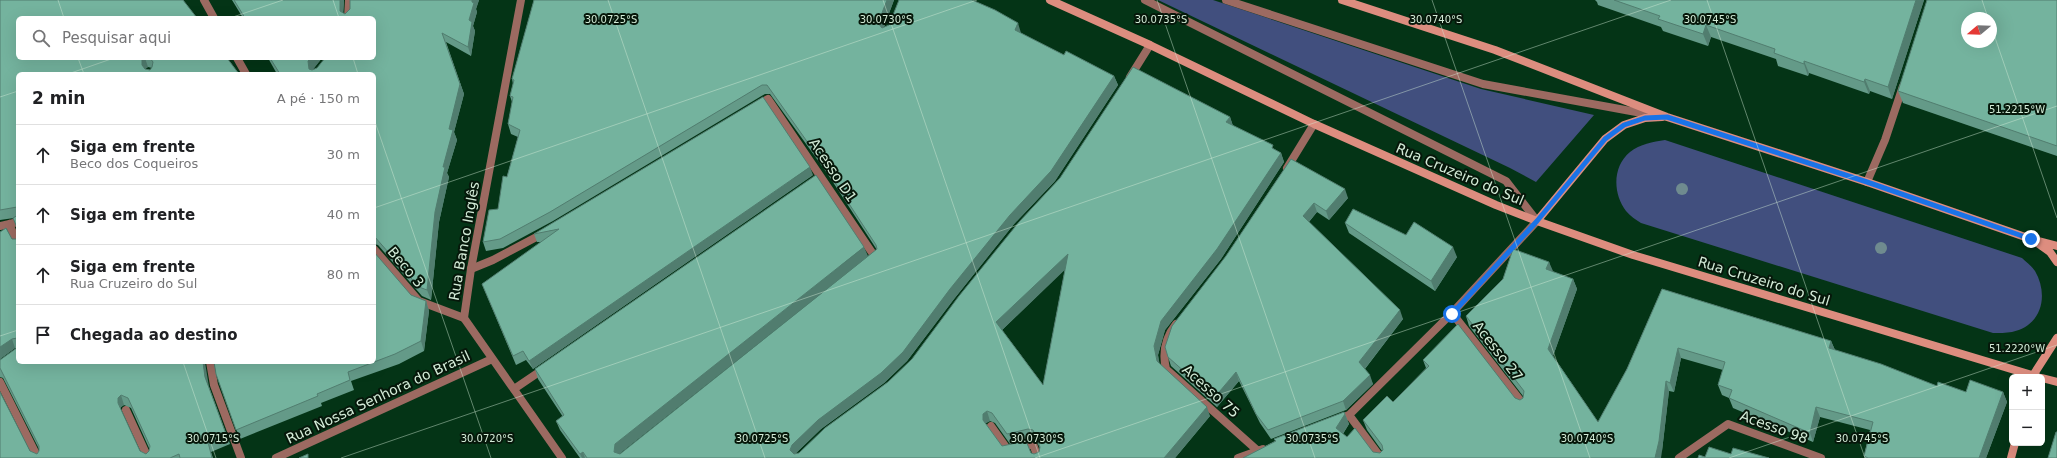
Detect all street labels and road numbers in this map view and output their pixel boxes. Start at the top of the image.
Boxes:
street label: Acesso D1 [806,135,860,205]
street label: Rua Cruzeiro do Sul [1394,140,1526,208]
street label: Rua Banco Inglês [446,180,482,302]
street label: Beco 3 [384,244,428,290]
street label: Rua Cruzeiro do Sul [1696,253,1832,309]
street label: Acesso 27 [1470,318,1526,384]
street label: Rua Nossa Senhora do Brasil [283,347,473,447]
street label: Acesso 75 [1179,361,1243,421]
street label: Acesso 98 [1738,407,1810,447]

